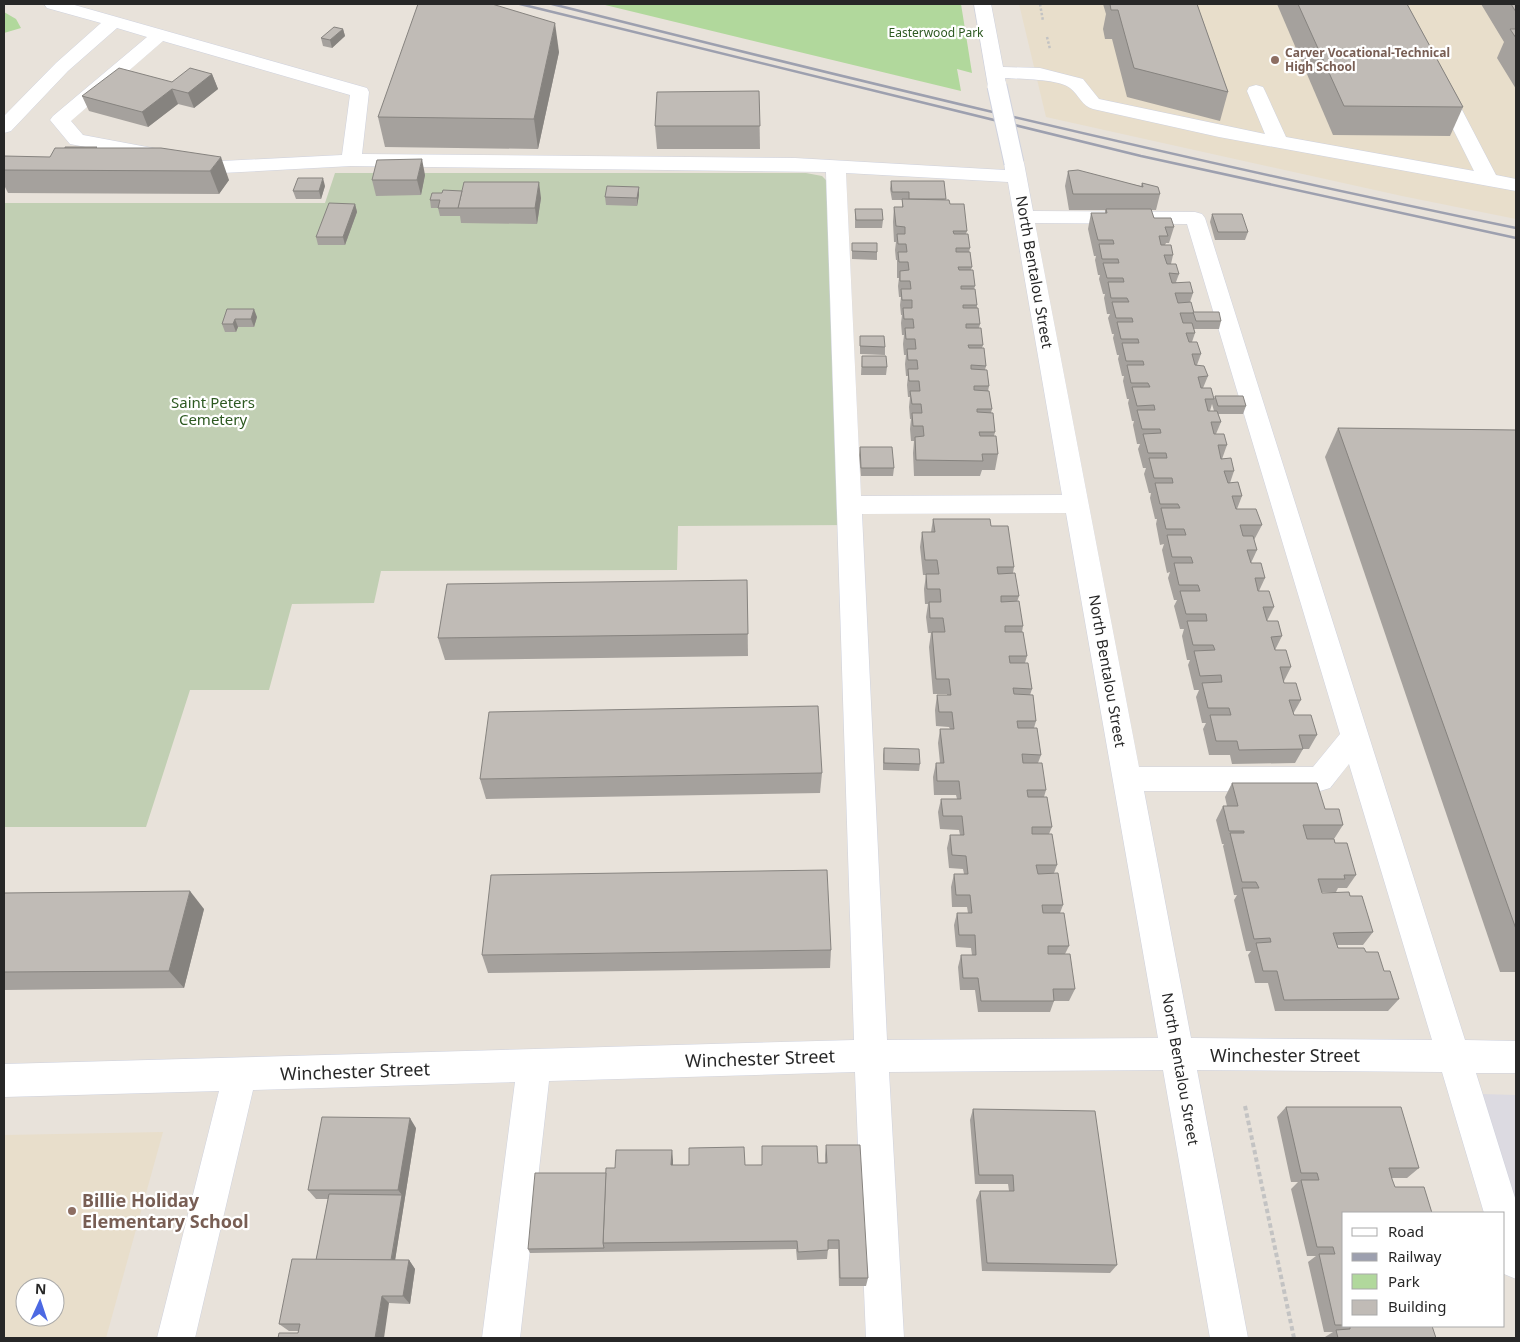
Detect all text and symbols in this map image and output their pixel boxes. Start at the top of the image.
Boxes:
park label: Easterwood Park [888,24,984,41]
place label: Carver Vocational-Technical High School [1285,44,1450,75]
marker: Carver Vocational-Technical High School [1269,54,1281,66]
street label: North Bentalou Street [1012,194,1058,350]
park label: Saint Peters Cemetery [171,392,255,429]
street label: North Bentalou Street [1085,593,1131,749]
street label: North Bentalou Street [1158,991,1204,1147]
street label: Winchester Street [685,1043,836,1073]
street label: Winchester Street [1210,1043,1361,1067]
street label: Winchester Street [280,1056,431,1086]
place label: Billie Holiday Elementary School [82,1188,249,1233]
marker: Billie Holiday Elementary School [66,1205,78,1217]
legend [1342,1212,1505,1327]
text: Road [1388,1221,1424,1241]
text: Railway [1388,1246,1442,1266]
text: Park [1388,1271,1420,1291]
north arrow [15,1277,65,1327]
text: N [35,1279,47,1298]
text: Building [1388,1296,1446,1316]

